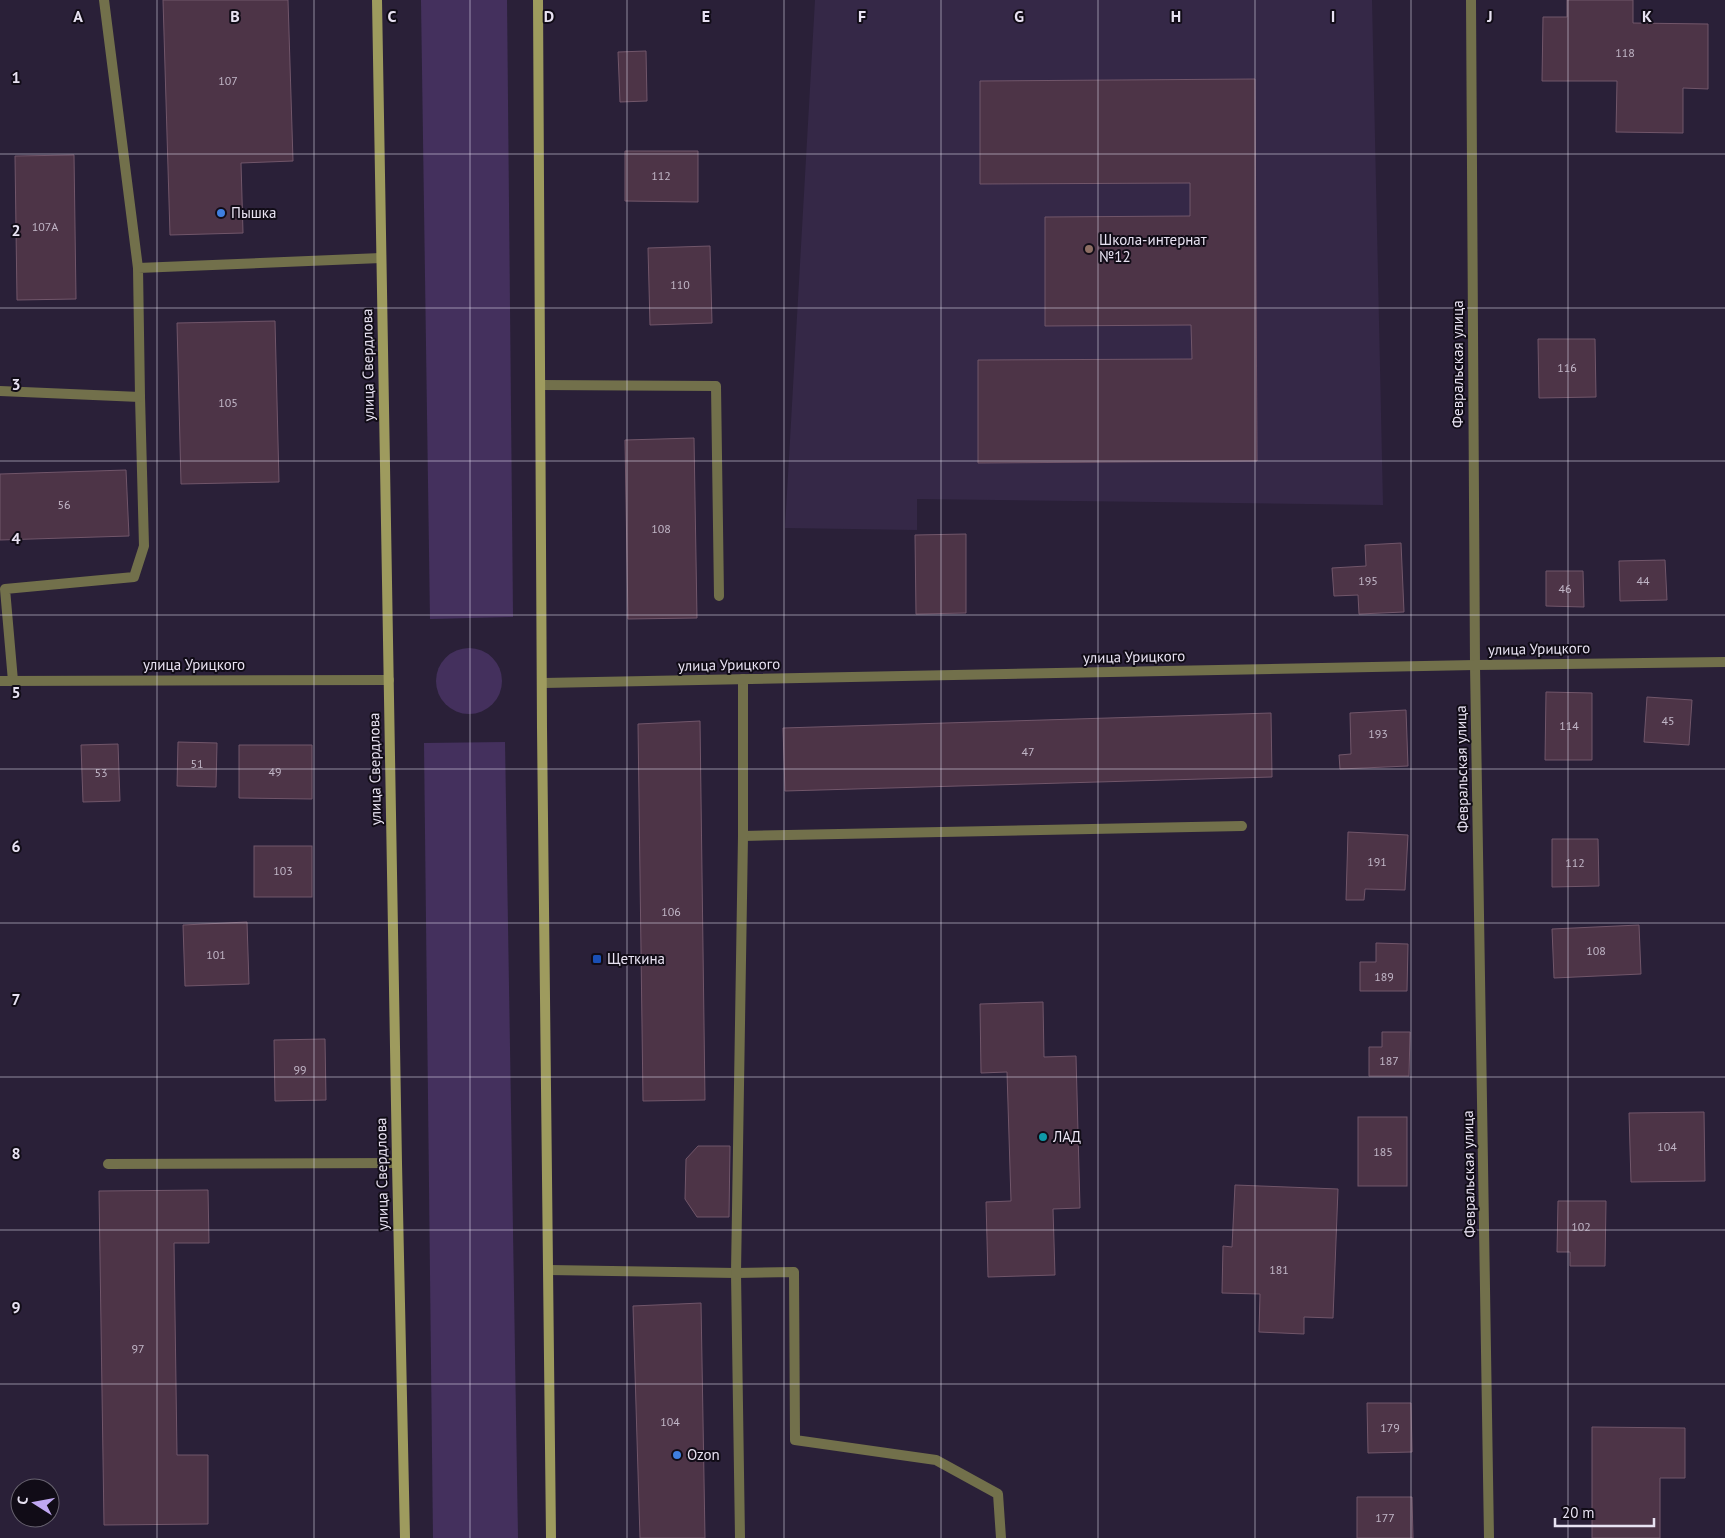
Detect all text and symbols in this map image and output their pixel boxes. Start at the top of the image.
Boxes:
text: A [73,6,83,26]
text: B [230,6,240,26]
text: C [388,6,397,26]
text: D [544,6,554,26]
text: E [702,6,710,26]
text: F [858,6,866,26]
text: G [1014,6,1024,26]
text: H [1171,6,1181,26]
text: I [1331,6,1335,26]
text: J [1486,6,1493,26]
text: K [1642,6,1652,26]
house number: 118 [1615,45,1635,60]
text: 1 [11,67,21,87]
house number: 107 [218,73,238,88]
house number: 112 [651,168,671,183]
place label: Пышка [231,203,276,222]
marker: Пышка [215,207,227,219]
house number: 107А [32,219,58,234]
text: 2 [11,220,21,240]
place label: Школа-интернат №12 [1099,230,1207,266]
marker: Школа-интернат №12 [1083,243,1095,255]
house number: 110 [670,277,690,292]
street label: Февральская улица [1448,300,1467,428]
street label: улица Свердлова [357,308,378,422]
house number: 116 [1557,360,1577,375]
text: 3 [11,374,21,394]
house number: 105 [218,395,238,410]
house number: 56 [57,497,71,512]
house number: 108 [651,521,671,536]
text: 4 [11,528,21,548]
house number: 195 [1358,573,1378,588]
house number: 44 [1636,573,1650,588]
house number: 46 [1558,581,1572,596]
street label: улица Урицкого [1488,638,1590,659]
street label: улица Урицкого [1083,646,1185,667]
street label: улица Урицкого [678,654,780,675]
street label: улица Урицкого [143,655,245,674]
text: 5 [11,682,21,702]
street label: Февральская улица [1451,705,1472,833]
street label: улица Свердлова [364,712,385,826]
house number: 45 [1661,713,1675,728]
house number: 114 [1559,718,1579,733]
house number: 193 [1368,726,1388,741]
house number: 47 [1021,744,1035,759]
house number: 51 [190,756,204,771]
house number: 49 [268,764,282,779]
house number: 53 [94,765,108,780]
text: 6 [11,836,21,856]
house number: 191 [1367,854,1387,869]
house number: 112 [1565,855,1585,870]
house number: 103 [273,863,293,878]
house number: 106 [661,904,681,919]
house number: 108 [1586,943,1606,958]
house number: 101 [206,947,226,962]
place label: Щеткина [607,949,665,968]
marker: Щеткина [591,953,603,965]
house number: 189 [1374,969,1394,984]
text: 7 [11,989,21,1009]
house number: 187 [1379,1053,1399,1068]
house number: 99 [293,1062,307,1077]
street label: Февральская улица [1458,1110,1479,1238]
street label: улица Свердлова [371,1117,392,1231]
place label: ЛАД [1052,1127,1081,1146]
marker: ЛАД [1037,1131,1049,1143]
house number: 104 [1657,1139,1677,1154]
text: 8 [11,1143,21,1163]
house number: 185 [1373,1144,1393,1159]
house number: 102 [1571,1219,1591,1234]
house number: 181 [1269,1262,1289,1277]
text: 9 [11,1297,21,1317]
house number: 97 [131,1341,145,1356]
house number: 104 [660,1414,680,1429]
house number: 179 [1380,1420,1400,1435]
place label: Ozon [687,1445,720,1464]
marker: Ozon [671,1449,683,1461]
north arrow [10,1478,60,1528]
text: С [13,1495,32,1506]
scale bar [1555,1496,1654,1528]
text: 20 m [1562,1503,1595,1522]
house number: 177 [1375,1510,1395,1525]

